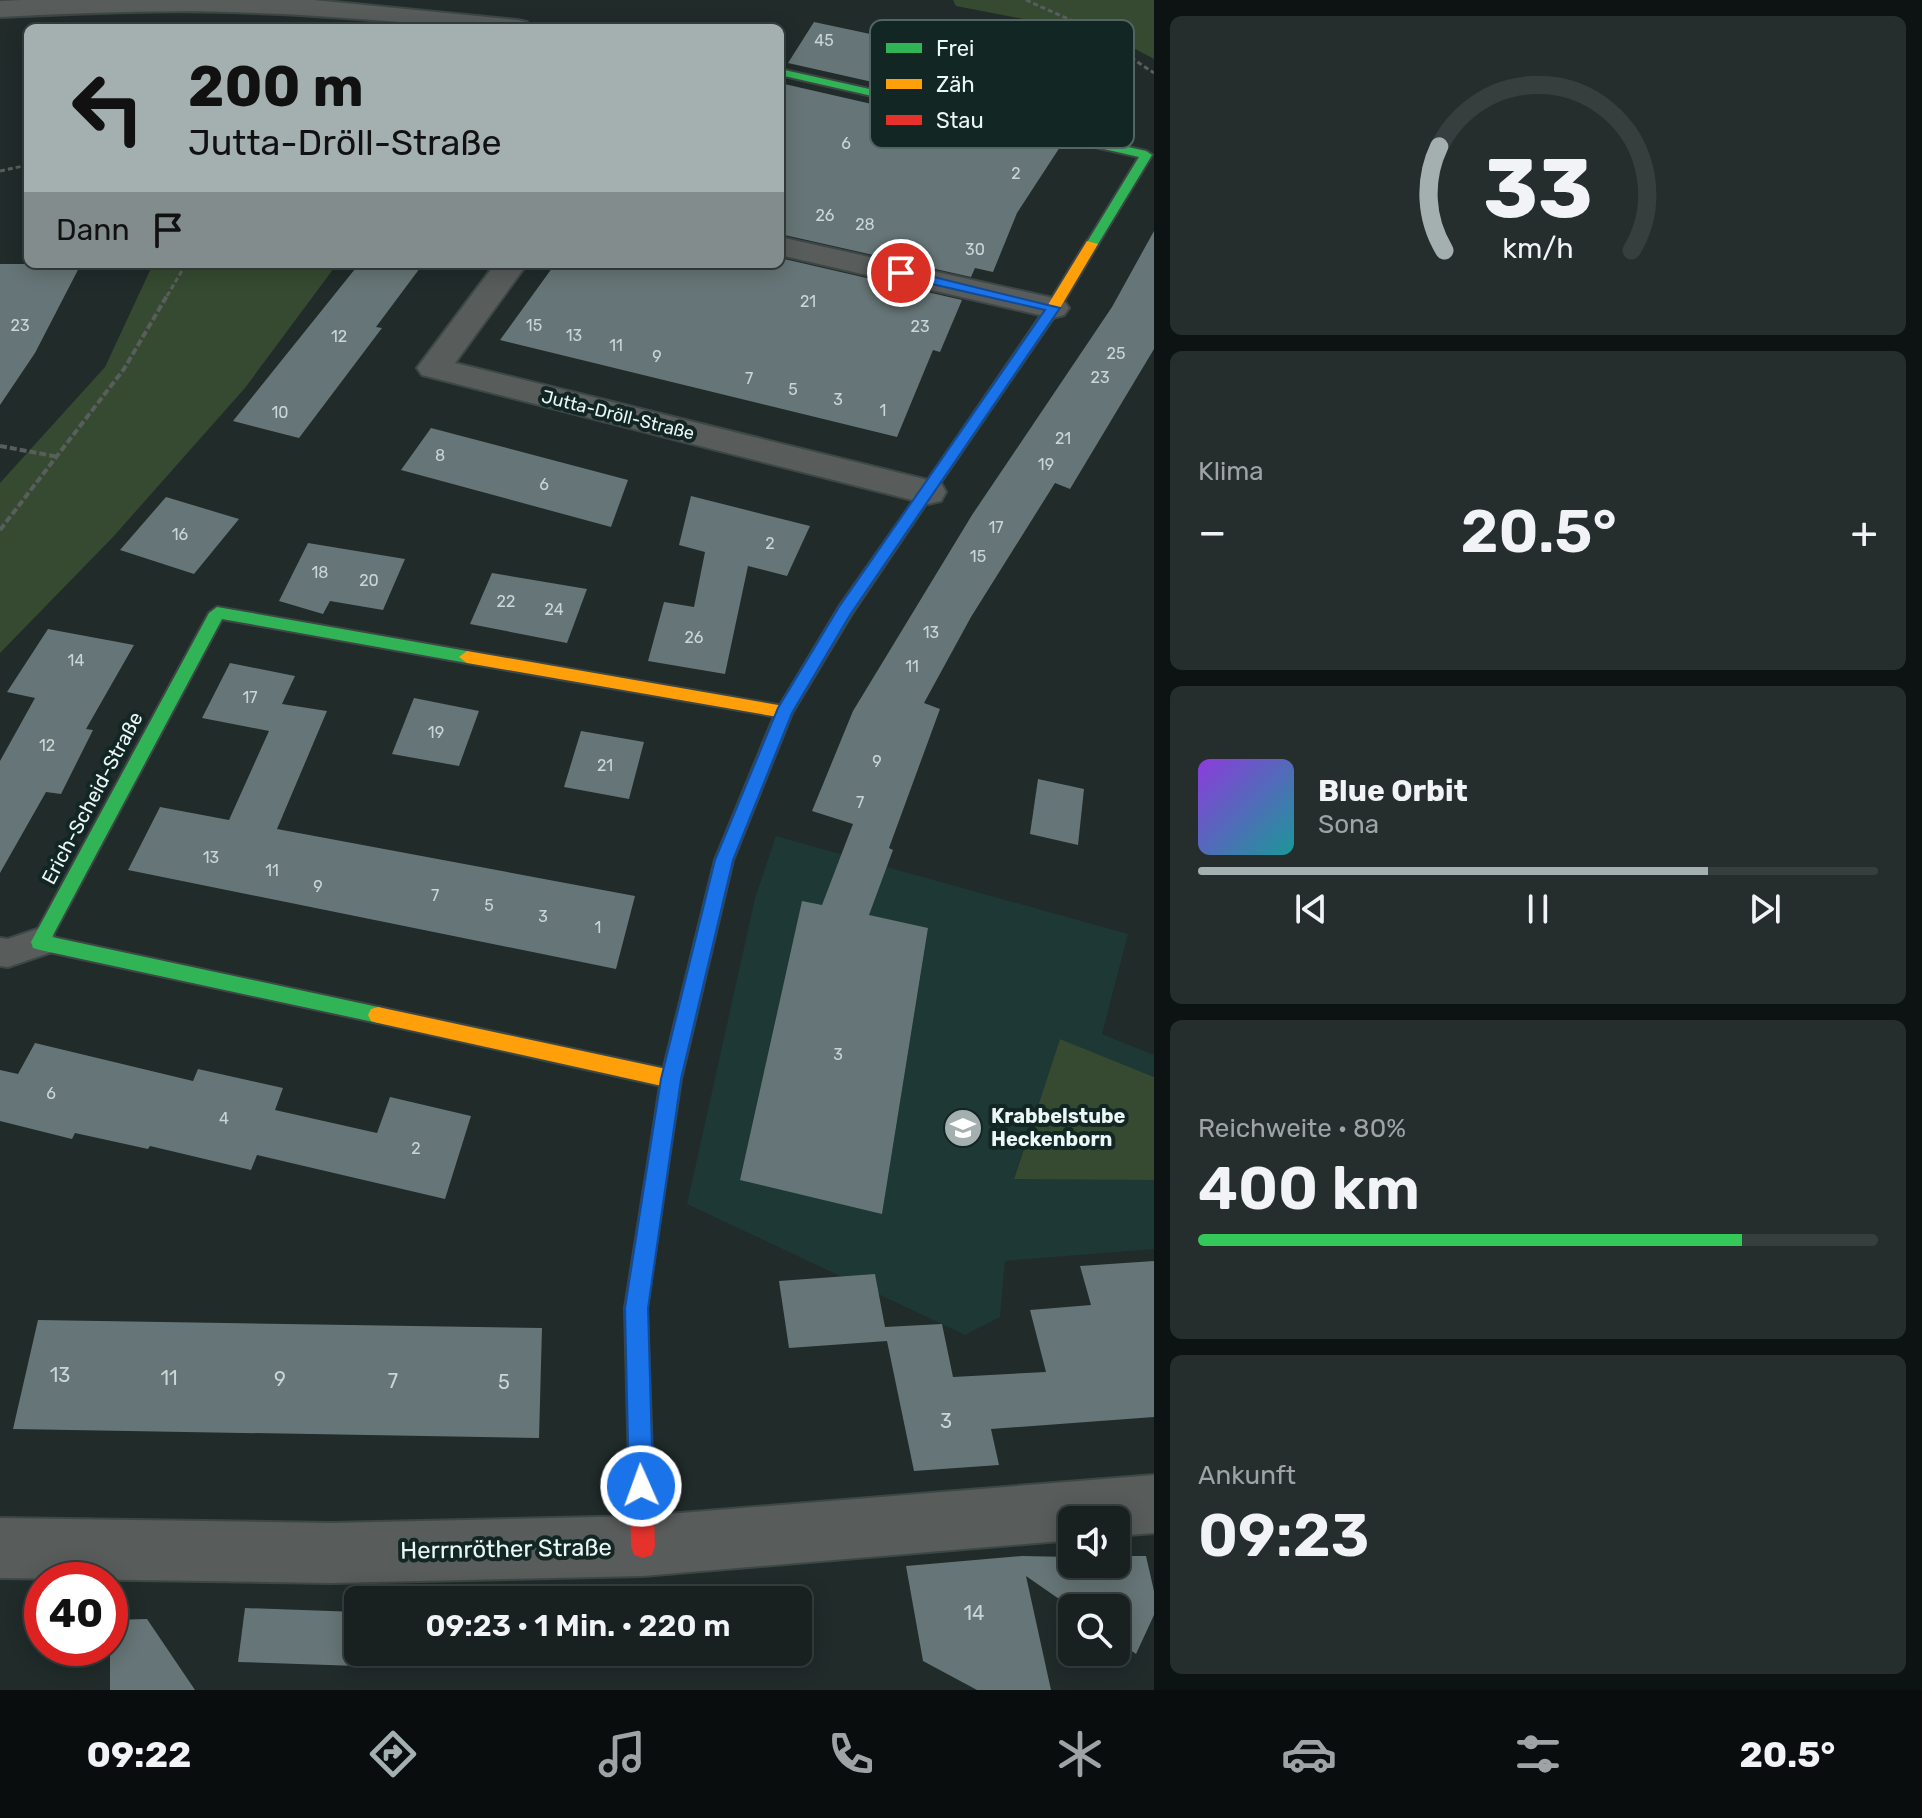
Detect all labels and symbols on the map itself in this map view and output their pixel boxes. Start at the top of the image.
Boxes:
legend [870,20,1134,148]
house number: 45 [814,31,834,50]
text: Frei [936,35,974,62]
text: Zäh [936,71,975,98]
text: Stau [936,107,984,134]
house number: 6 [841,134,851,153]
house number: 2 [1011,164,1021,183]
house number: 26 [815,206,835,225]
house number: 28 [855,215,875,234]
pin [867,239,935,307]
house number: 30 [965,240,985,259]
house number: 21 [800,292,816,311]
house number: 23 [10,316,30,335]
house number: 15 [526,316,542,335]
house number: 23 [910,317,930,336]
house number: 13 [566,326,582,345]
house number: 12 [331,327,347,346]
house number: 11 [609,336,623,355]
house number: 25 [1107,344,1125,363]
house number: 9 [652,347,662,366]
house number: 23 [1090,368,1110,387]
house number: 7 [745,369,753,388]
house number: 5 [788,380,798,399]
street label: Jutta-Dröll-Straße [539,385,697,445]
house number: 3 [833,390,843,409]
house number: 1 [880,401,886,420]
house number: 10 [271,403,289,422]
house number: 21 [1055,429,1071,448]
house number: 8 [435,446,445,465]
house number: 19 [1038,455,1054,474]
house number: 6 [539,475,549,494]
house number: 17 [988,518,1004,537]
house number: 16 [172,525,189,544]
house number: 2 [765,534,775,553]
house number: 15 [970,547,986,566]
house number: 18 [311,563,329,582]
house number: 20 [359,571,379,590]
house number: 22 [497,592,515,611]
house number: 24 [544,600,564,619]
house number: 13 [923,623,939,642]
house number: 26 [684,628,704,647]
house number: 14 [68,651,84,670]
house number: 11 [905,657,919,676]
house number: 17 [242,688,258,707]
street label: Erich-Scheid-Straße [36,708,148,888]
house number: 19 [428,723,444,742]
house number: 12 [39,736,55,755]
house number: 9 [872,752,882,771]
house number: 21 [597,756,613,775]
house number: 7 [856,793,864,812]
house number: 13 [203,848,219,867]
house number: 11 [265,861,279,880]
house number: 9 [313,877,323,896]
house number: 7 [431,886,439,905]
house number: 5 [484,896,494,915]
house number: 3 [538,907,548,926]
house number: 1 [595,918,601,937]
house number: 3 [833,1045,843,1064]
house number: 6 [46,1084,56,1103]
place label: Krabbelstube Heckenborn [991,1104,1126,1151]
school or university icon: Krabbelstube Heckenborn [942,1107,984,1149]
house number: 4 [219,1109,229,1128]
house number: 2 [411,1139,421,1158]
house number: 13 [50,1363,70,1387]
house number: 11 [160,1366,178,1390]
house number: 9 [274,1367,286,1391]
house number: 7 [388,1369,398,1393]
house number: 5 [498,1370,510,1394]
house number: 3 [940,1409,952,1433]
position arrow [599,1444,683,1528]
street label: Herrnröther Straße [400,1533,612,1565]
speed limit sign: 40 [24,1562,128,1666]
house number: 14 [964,1601,984,1625]

